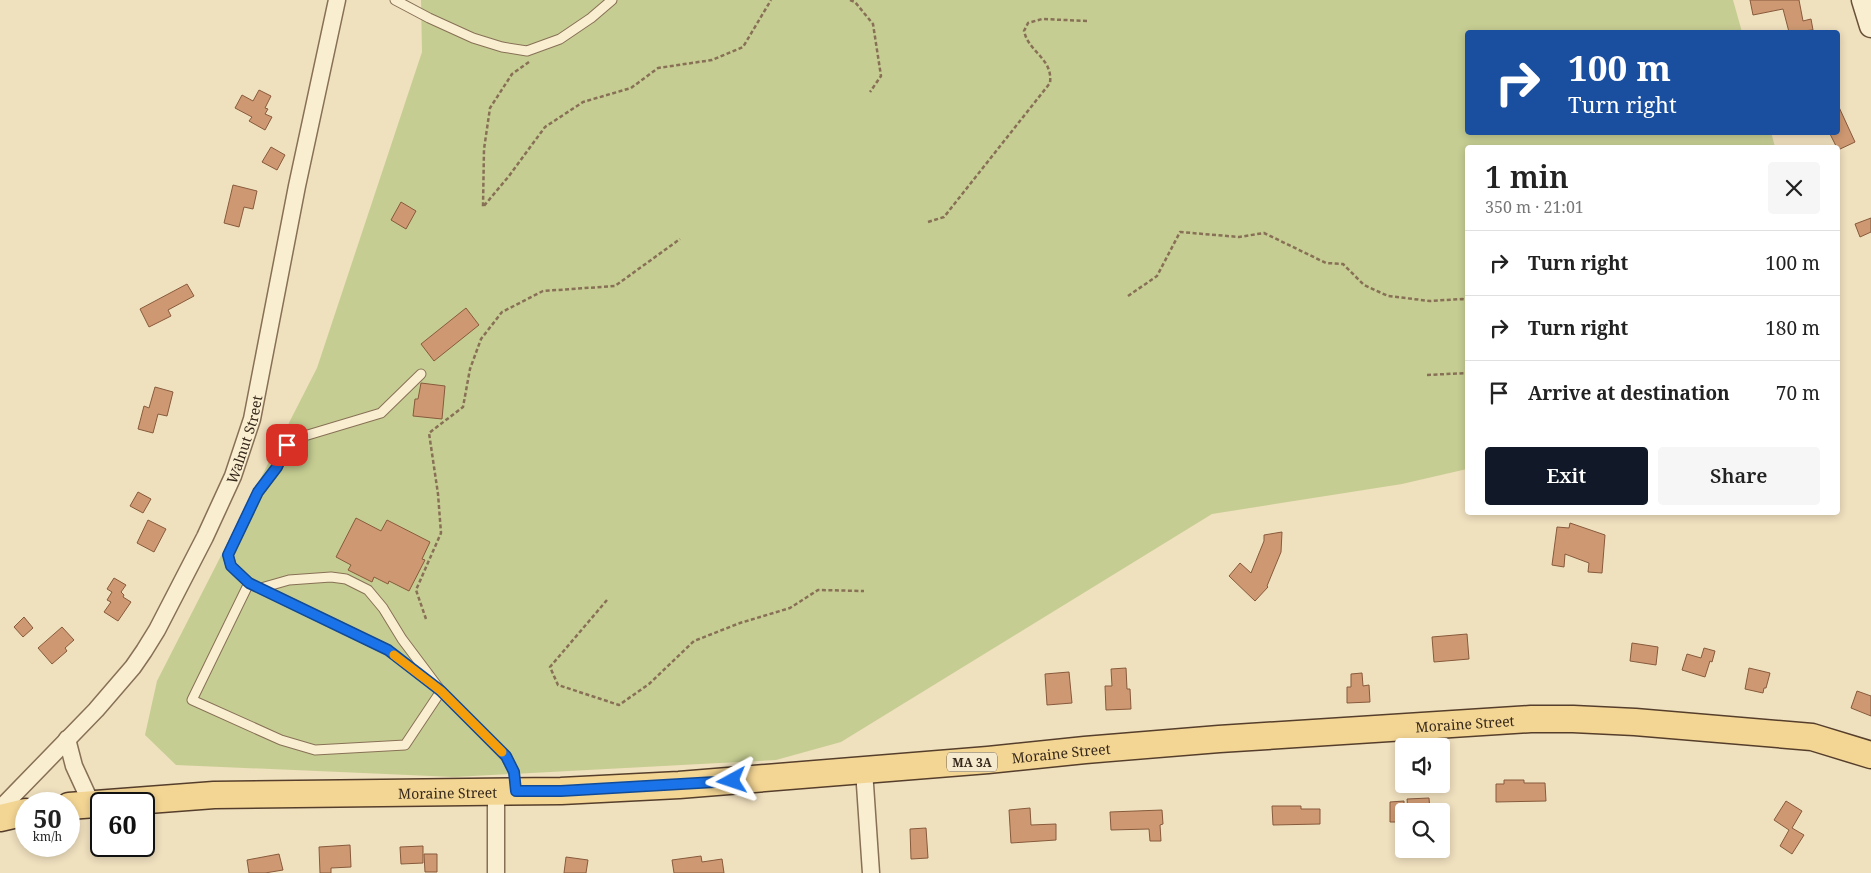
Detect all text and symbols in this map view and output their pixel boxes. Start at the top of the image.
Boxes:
text: 100 m [1568,44,1671,91]
icon: right [1485,50,1550,115]
text: Turn right [1568,89,1677,119]
text: 1 min [1485,156,1569,197]
button: close [1768,162,1820,214]
text: 350 m · 21:01 [1485,196,1584,218]
icon: right [1485,249,1513,277]
text: Turn right [1528,250,1628,276]
text: 100 m [1765,250,1820,276]
icon: right [1485,314,1513,342]
text: Turn right [1528,315,1628,341]
text: 180 m [1765,315,1820,341]
icon: arrive [1485,379,1513,407]
text: Arrive at destination [1528,380,1730,406]
text: 70 m [1776,380,1820,406]
street label: Walnut Street [221,393,266,487]
pin [266,424,308,466]
icon: arrive [273,431,301,459]
button: Exit [1485,447,1648,505]
button: Share [1658,447,1820,505]
street label: Moraine Street [1415,711,1515,736]
street label: Moraine Street [1011,738,1111,767]
map controls [1395,738,1450,858]
button: sound [1395,738,1450,793]
road number: MA 3A [947,752,997,772]
position arrow [705,754,757,806]
street label: Moraine Street [398,782,497,802]
speed limit sign: 60 [90,792,155,857]
text: 50 [33,801,62,835]
button: search [1395,803,1450,858]
text: km/h [33,828,62,845]

